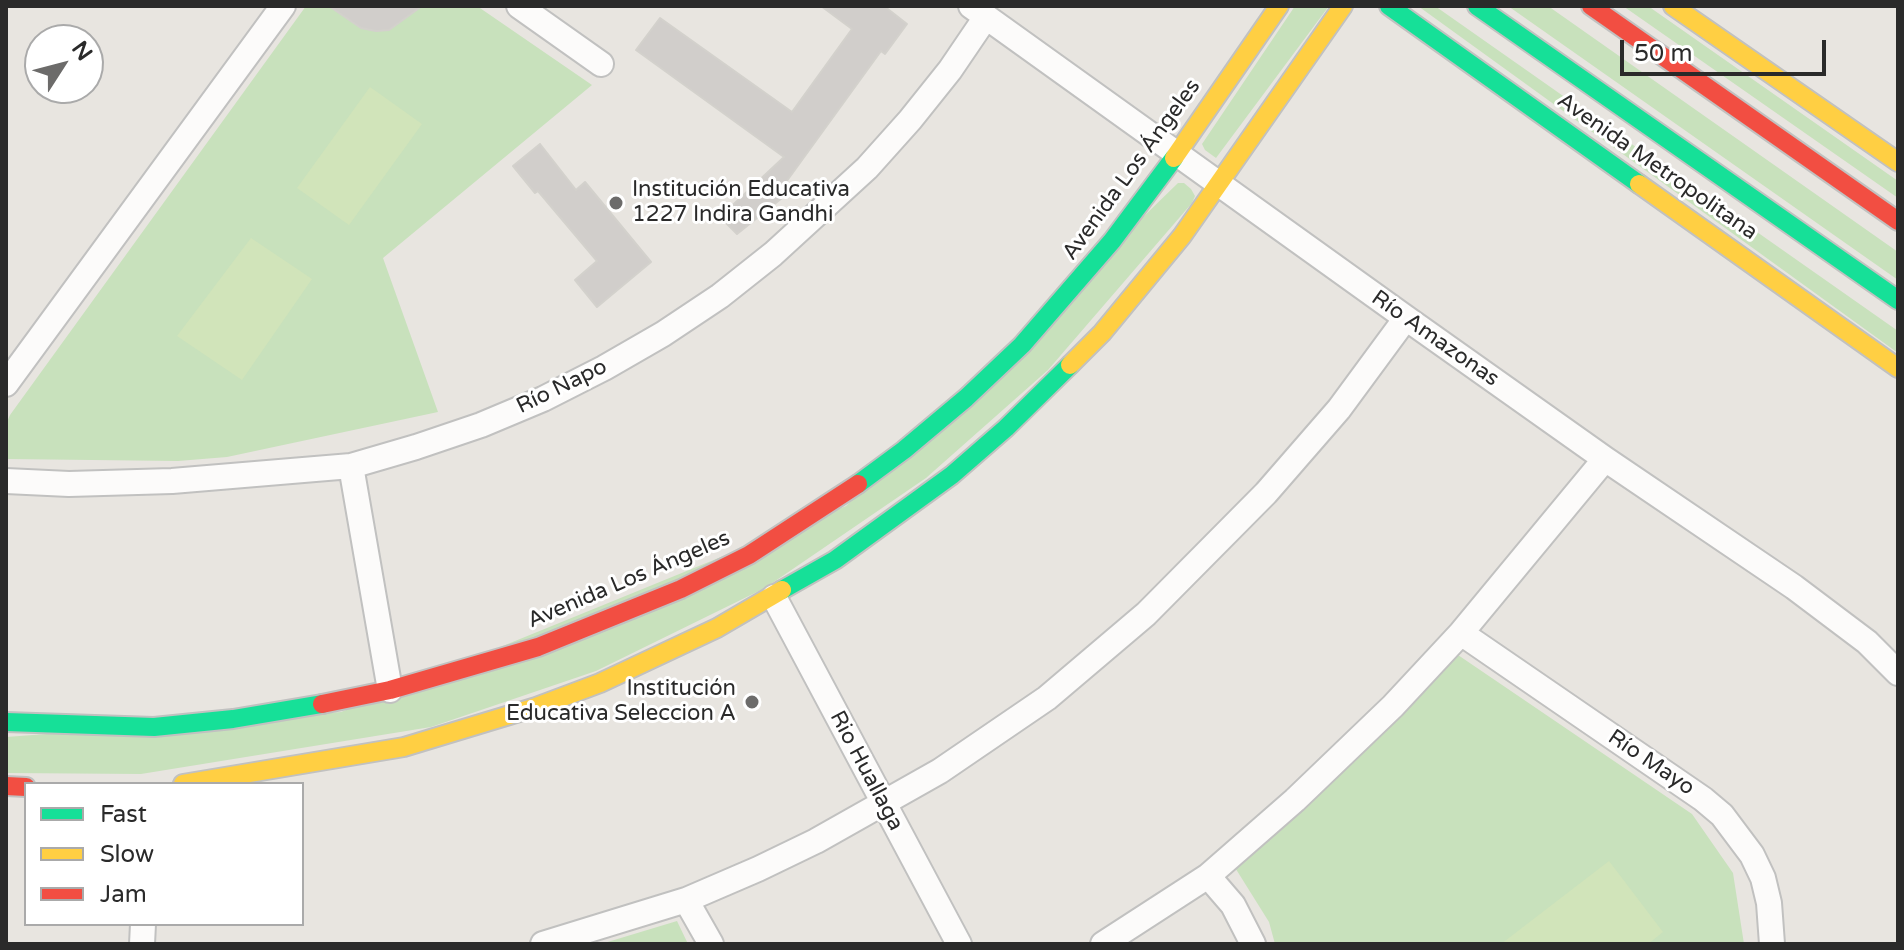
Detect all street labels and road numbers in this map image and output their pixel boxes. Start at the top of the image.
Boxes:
street label: Avenida Los Ángeles [1057,74,1207,266]
street label: Avenida Metropolitana [1552,88,1762,246]
street label: Río Amazonas [1366,285,1504,393]
street label: Río Napo [512,354,612,420]
street label: Avenida Los Ángeles [524,525,734,635]
street label: Rio Huallaga [823,707,909,835]
street label: Río Mayo [1603,724,1699,802]

